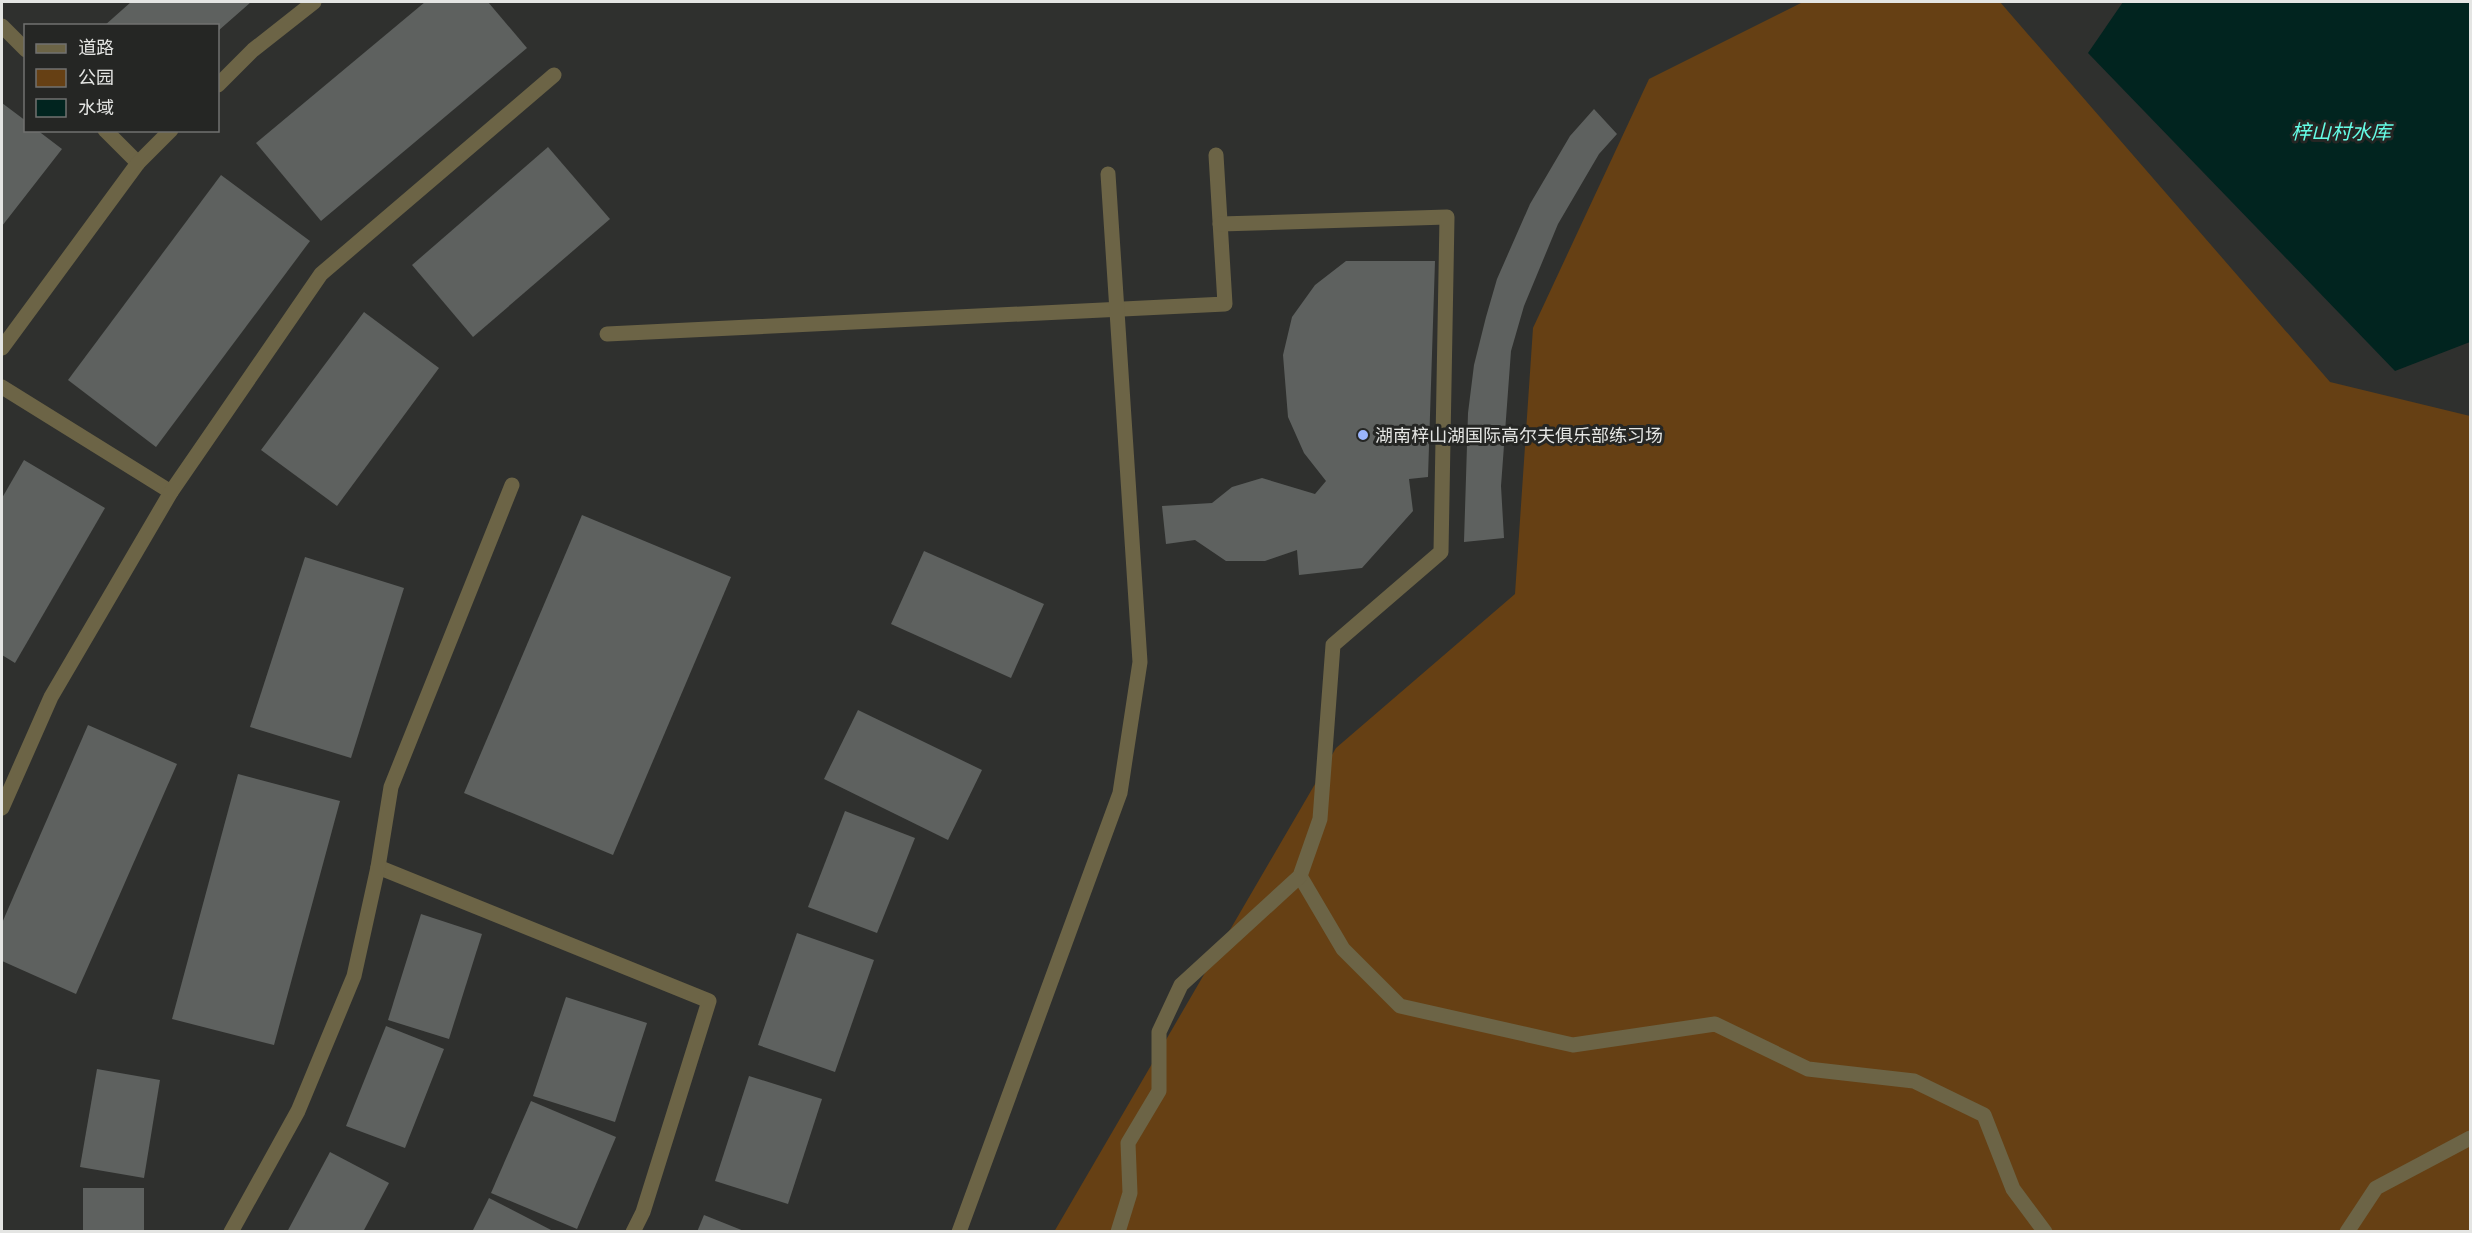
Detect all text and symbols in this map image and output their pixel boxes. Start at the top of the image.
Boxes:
legend [24,24,219,132]
text: 道路 [78,35,114,59]
text: 公园 [78,65,114,89]
text: 水域 [78,95,114,119]
water label: 梓山村水库 [2291,117,2394,144]
place label: 湖南梓山湖国际高尔夫俱乐部练习场 [1375,423,1663,447]
marker: 湖南梓山湖国际高尔夫俱乐部练习场 [1356,428,1370,442]

